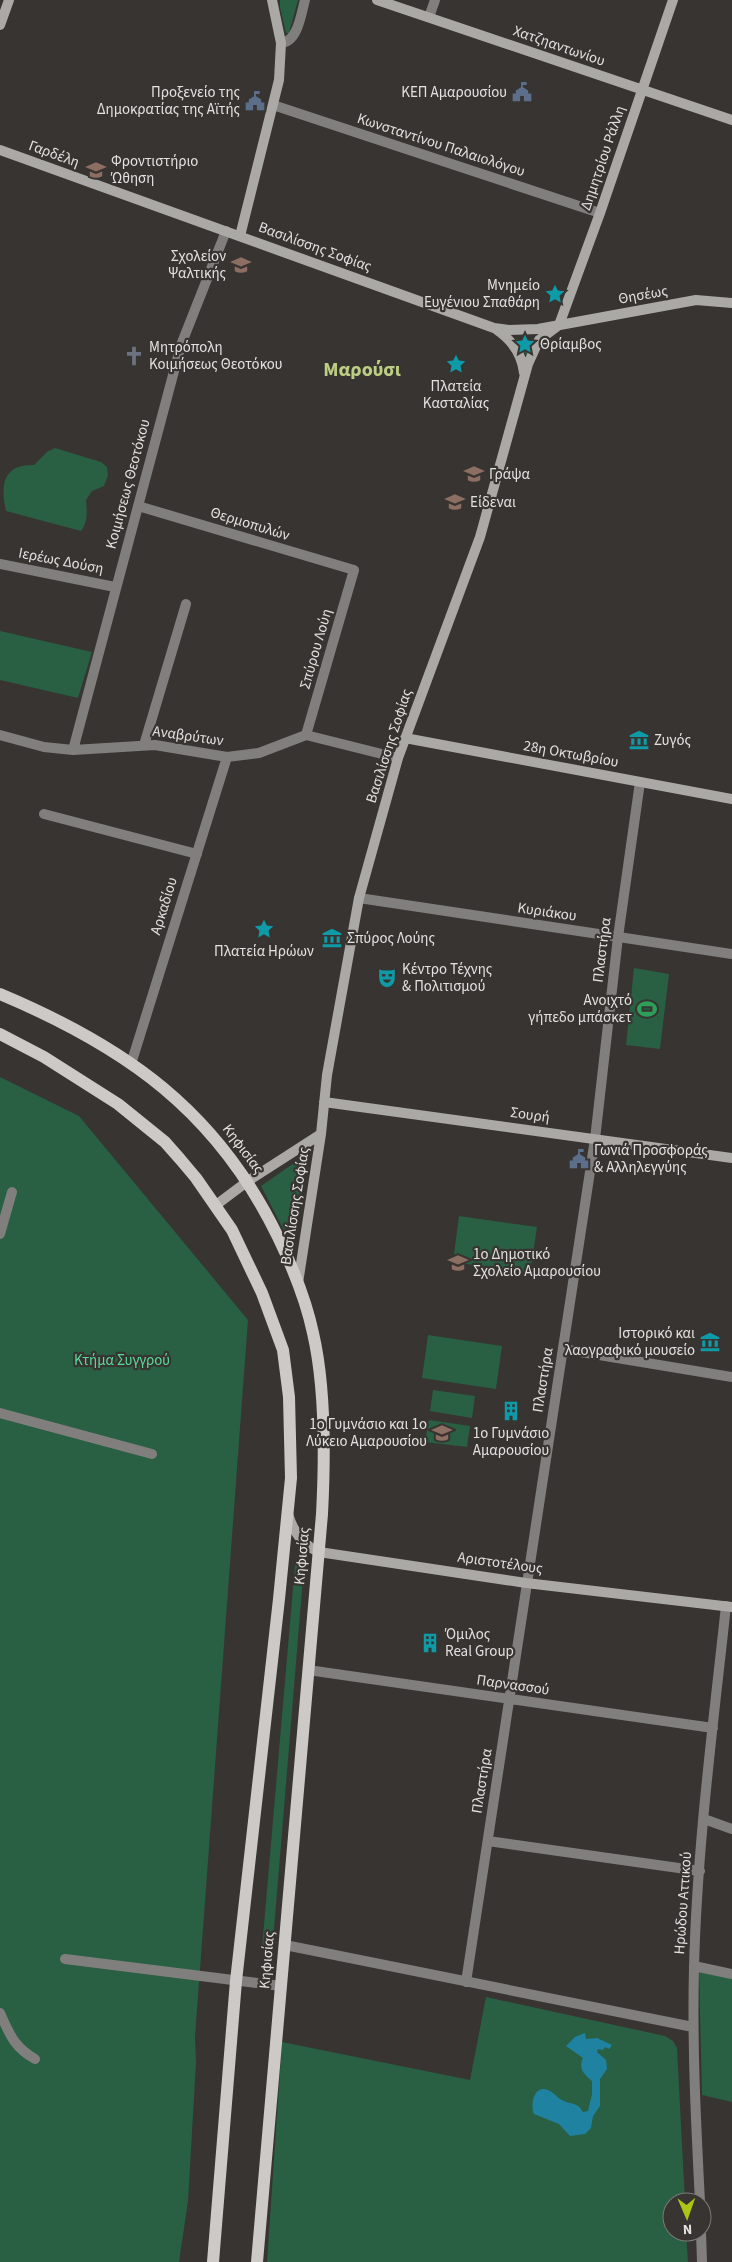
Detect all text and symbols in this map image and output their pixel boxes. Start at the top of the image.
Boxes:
street label: Χατζηαντωνίου [510,20,608,72]
public building icon: ΚΕΠ Αμαρουσίου [511,81,533,103]
place label: Προξενείο της Δημοκρατίας της Αϊτής [97,82,241,120]
place label: ΚΕΠ Αμαρουσίου [401,82,507,103]
public building icon: Προξενείο της Δημοκρατίας της Αϊτής [244,90,266,112]
street label: Δημητρίου Ράλλη [575,103,631,213]
street label: Κωνσταντίνου Παλαιολόγου [354,108,528,182]
street label: Γαρδέλη [26,135,82,173]
place label: Φροντιστήριο Ώθηση [110,151,198,189]
school or university icon: Φροντιστήριο Ώθηση [85,159,107,181]
street label: Βασιλίσσης Σοφίας [255,217,375,277]
place label: Σχολείον Ψαλτικής [168,246,227,284]
school or university icon: Σχολείον Ψαλτικής [230,254,252,276]
place label: Μνημείο Ευγένιου Σπαθάρη [424,275,540,313]
street label: Θησέως [617,280,670,310]
place icon: Μνημείο Ευγένιου Σπαθάρη [544,283,566,305]
place icon: Θρίαμβος [514,333,536,355]
place label: Θρίαμβος [540,334,602,355]
place label: Μητρόπολη Κοιμήσεως Θεοτόκου [149,337,282,375]
church icon: Μητρόπολη Κοιμήσεως Θεοτόκου [123,345,145,367]
place icon: Πλατεία Κασταλίας [445,353,467,375]
district label: Μαρούσι [323,356,401,384]
place label: Πλατεία Κασταλίας [423,376,490,414]
street label: Κοιμήσεως Θεοτόκου [101,417,155,551]
school or university icon: Γράψα [463,463,485,485]
place label: Γράψα [489,464,531,485]
school or university icon: Είδεναι [444,491,466,513]
place label: Είδεναι [470,492,516,513]
street label: Θερμοπυλών [208,502,292,546]
street label: Ιερέως Δούση [17,542,105,580]
street label: Σπύρου Λούη [295,606,337,692]
street label: Βασιλίσσης Σοφίας [361,686,418,806]
street label: Αναβρύτων [151,721,225,751]
museum icon: Ζυγός [628,729,650,751]
place label: Ζυγός [654,730,691,751]
street label: 28η Οκτωβρίου [522,735,620,773]
street label: Αρκαδίου [145,875,183,937]
street label: Κυριάκου [516,897,578,927]
street label: Πλαστήρα [588,916,616,984]
place icon: Πλατεία Ηρώων [253,918,275,940]
museum icon: Σπύρος Λούης [321,927,343,949]
place label: Σπύρος Λούης [347,928,435,949]
place label: Πλατεία Ηρώων [214,941,314,962]
place label: Κέντρο Τέχνης & Πολιτισμού [402,959,493,997]
theatre icon: Κέντρο Τέχνης & Πολιτισμού [376,967,398,989]
place label: Ανοιχτό γήπεδο μπάσκετ [528,990,632,1028]
sports icon: Ανοιχτό γήπεδο μπάσκετ [636,998,658,1020]
street label: Σουρή [509,1102,551,1128]
street label: Κηφισίας [217,1120,269,1179]
place label: Γωνιά Προσφοράς & Αλληλεγγύης [594,1140,708,1178]
street label: Βασιλίσσης Σοφίας [275,1145,315,1266]
public building icon: Γωνιά Προσφοράς & Αλληλεγγύης [568,1148,590,1170]
place label: 1ο Δημοτικό Σχολείο Αμαρουσίου [473,1244,601,1282]
school or university icon: 1ο Δημοτικό Σχολείο Αμαρουσίου [447,1252,469,1274]
place label: Ιστορικό και λαογραφικό μουσείο [565,1323,695,1361]
museum icon: Ιστορικό και λαογραφικό μουσείο [699,1331,721,1353]
street label: Πλαστήρα [528,1346,559,1414]
park label: Κτήμα Συγγρού [74,1350,170,1371]
building icon: 1ο Γυμνάσιο Αμαρουσίου [500,1400,522,1422]
place label: 1ο Γυμνάσιο και 1ο Λύκειο Αμαρουσίου [306,1414,427,1452]
school or university icon: 1ο Γυμνάσιο και 1ο Λύκειο Αμαρουσίου [431,1422,453,1444]
place label: 1ο Γυμνάσιο Αμαρουσίου [473,1423,549,1461]
street label: Κηφισίας [289,1526,315,1586]
street label: Αριστοτέλους [456,1547,544,1579]
place label: Όμιλος Real Group [444,1624,514,1662]
building icon: Όμιλος Real Group [419,1632,441,1654]
street label: Παρνασσού [475,1669,551,1701]
street label: Πλαστήρα [467,1747,498,1815]
street label: Ηρώδου Αττικού [669,1851,697,1955]
street label: Κηφισίας [254,1930,280,1990]
north arrow [662,2192,712,2242]
text: N [682,2219,692,2239]

